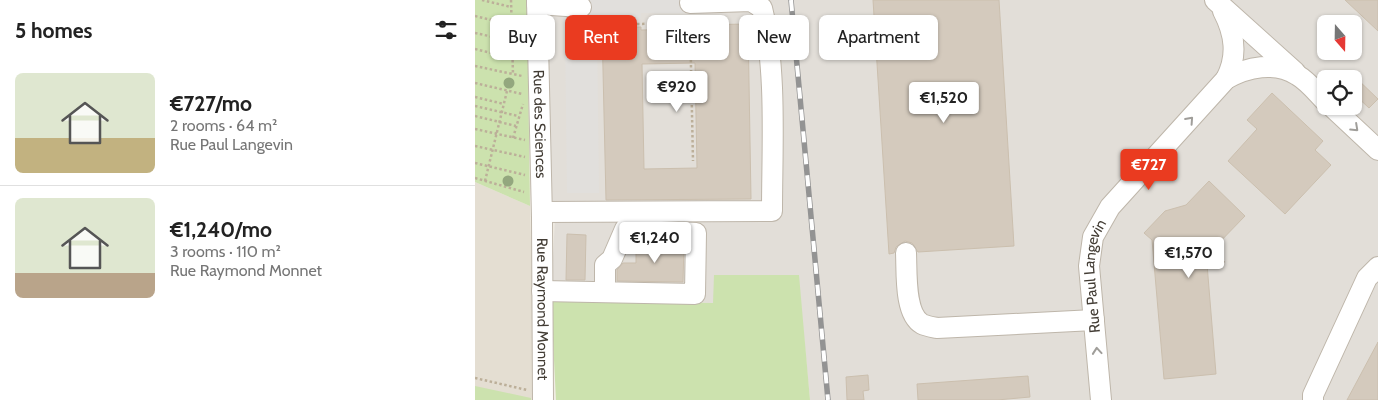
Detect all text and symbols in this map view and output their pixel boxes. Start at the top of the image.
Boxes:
chip: Buy [490,15,555,60]
chip: Rent [565,15,637,60]
chip: Filters [647,15,729,60]
chip: New [739,15,809,60]
chip: Apartment [819,15,938,60]
north arrow [1317,15,1363,60]
map controls [1317,15,1362,115]
icon: filters [432,16,460,44]
text: 5 homes [15,18,93,43]
street label: Rue des Sciences [530,69,550,179]
pin: €920 [647,70,707,113]
button: locate [1317,70,1362,115]
text: €920 [657,77,697,96]
pin: €1,520 [903,82,985,124]
text: €1,520 [920,88,968,107]
text: €727/mo [170,91,252,116]
icon: home [55,93,115,153]
text: 2 rooms · 64 m² [170,116,277,135]
one-way arrow [1184,117,1193,126]
one-way arrow [1349,122,1358,131]
text: Rue Paul Langevin [170,135,293,154]
pin: €727 [1119,148,1179,191]
text: €727 [1131,155,1167,174]
street label: Rue Paul Langevin [1080,216,1110,334]
text: €1,240/mo [170,217,272,242]
icon: home [55,218,115,278]
pin: €1,240 [614,222,696,264]
text: €1,240 [630,228,680,247]
pin: €1,570 [1148,236,1230,279]
street label: Rue Raymond Monnet [533,238,552,380]
text: 3 rooms · 110 m² [170,242,281,261]
text: €1,570 [1165,243,1213,262]
text: Rue Raymond Monnet [170,261,322,280]
one-way arrow [1091,347,1102,355]

